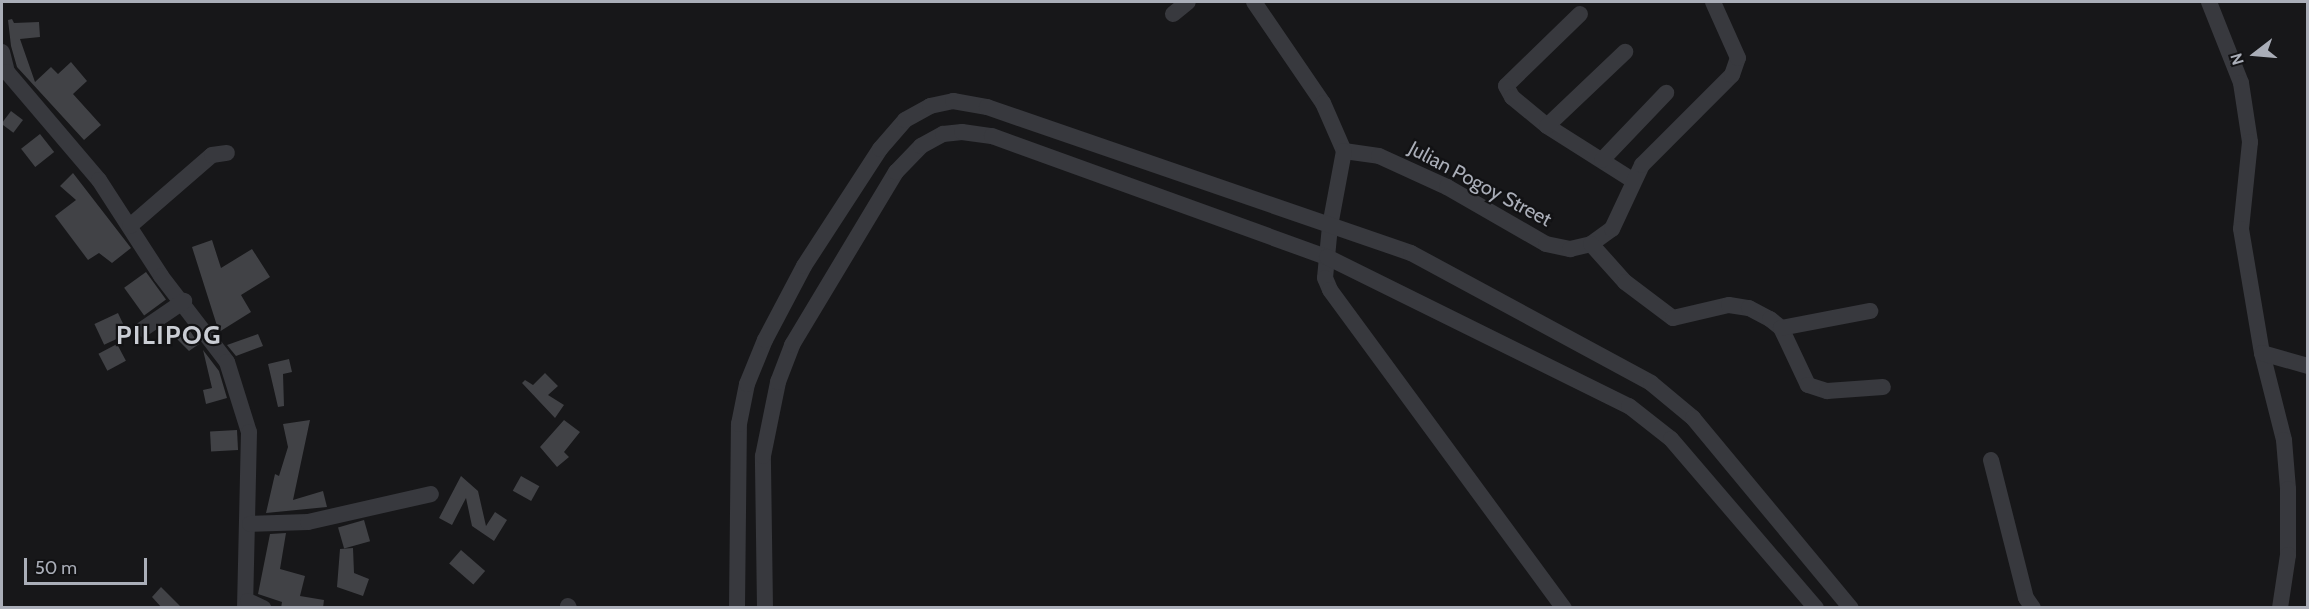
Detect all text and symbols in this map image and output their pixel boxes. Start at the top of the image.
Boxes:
north arrow [2225,24,2285,84]
text: N [2227,51,2248,67]
street label: Julian Pogoy Street [1404,136,1556,232]
district label: PILIPOG [116,320,222,352]
scale bar [27,546,150,584]
text: 50 m [35,557,77,579]

